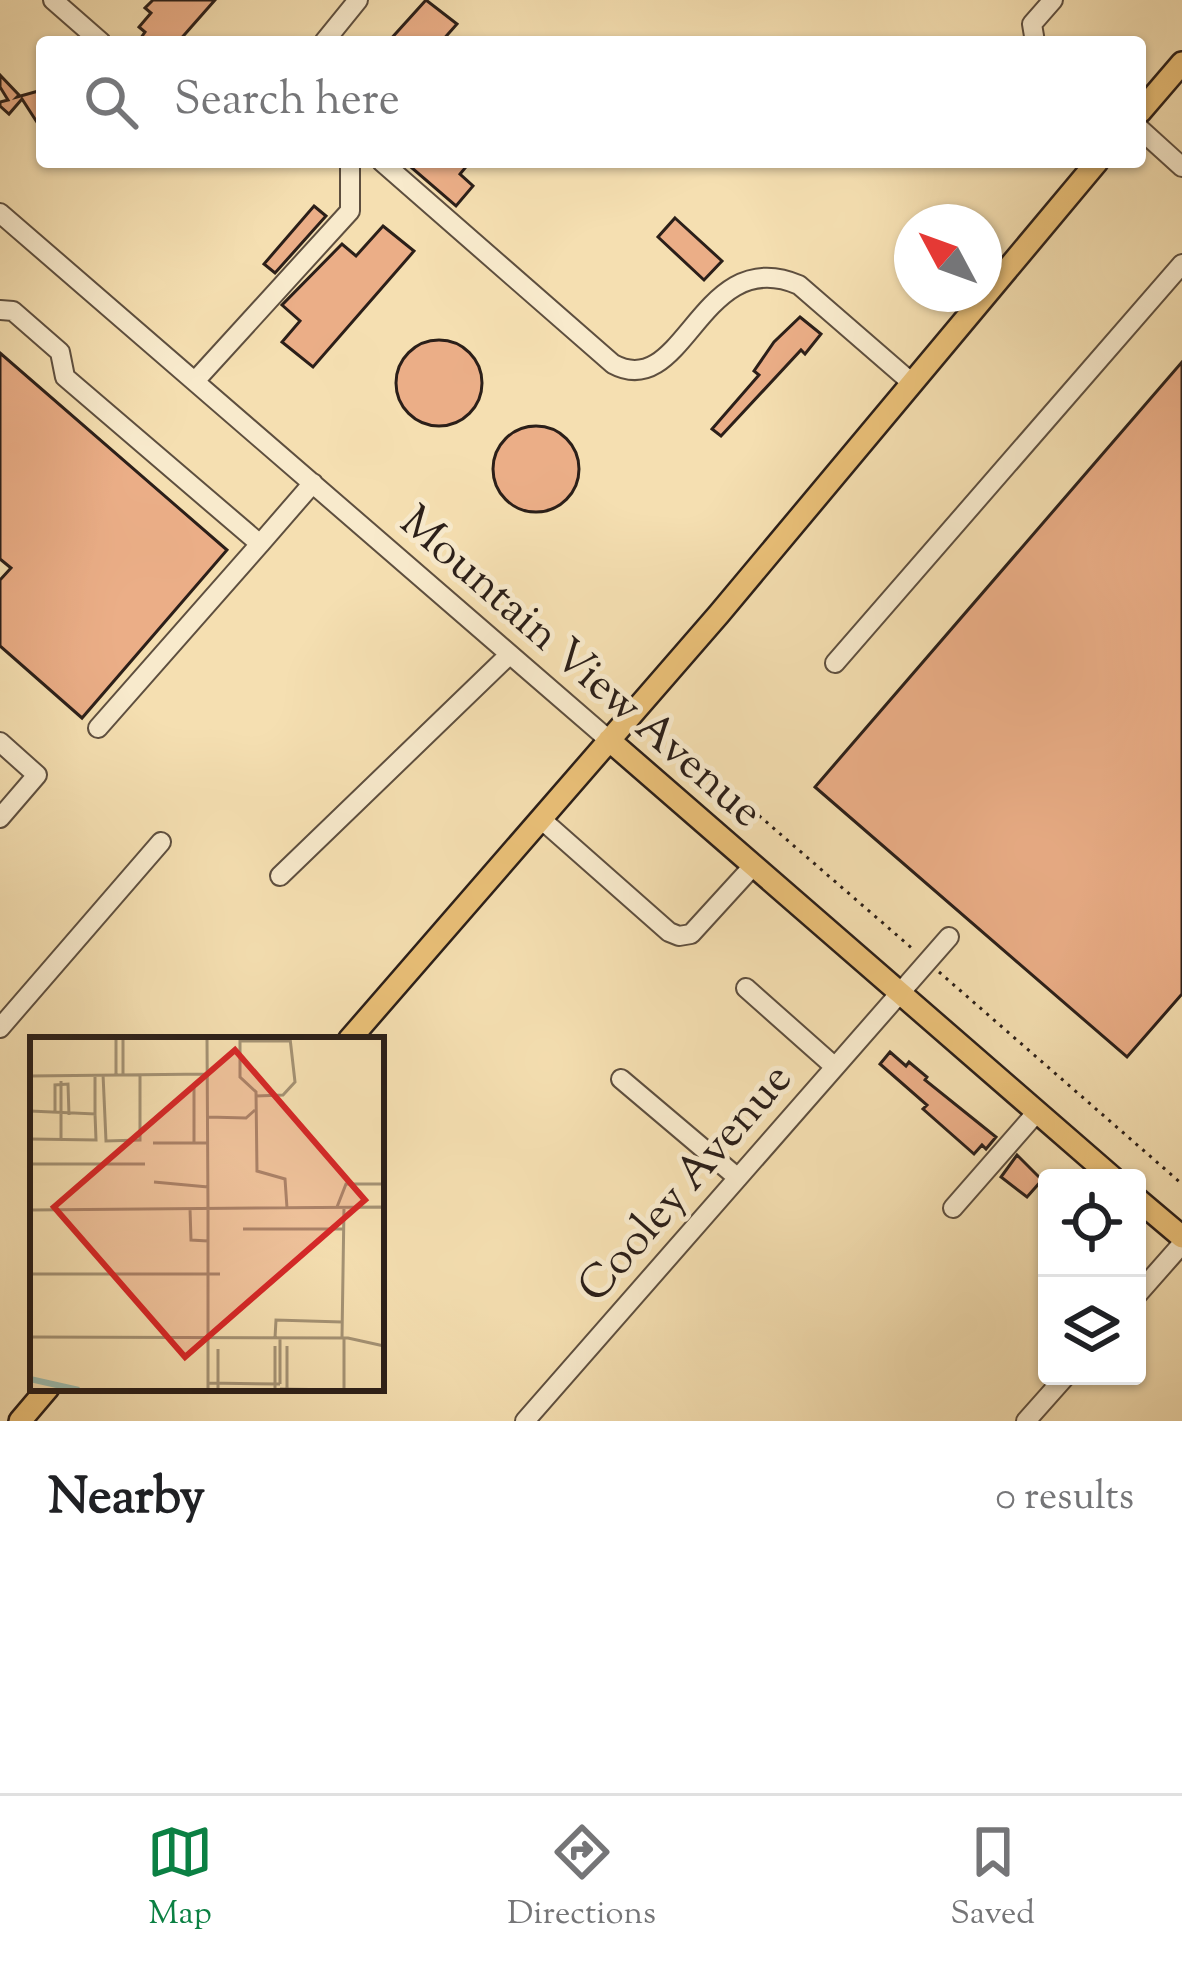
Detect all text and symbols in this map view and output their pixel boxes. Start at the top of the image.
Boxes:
search box [36,36,1146,168]
icon: search [78,69,144,135]
text: Search here [174,70,400,135]
north arrow [894,204,1002,312]
street label: Mountain View Avenue [384,493,775,845]
inset map [30,1037,384,1391]
street label: Cooley Avenue [565,1051,810,1319]
map controls [1038,1169,1146,1385]
button: locate [1038,1169,1146,1277]
button: layers [1038,1277,1146,1385]
text: Nearby [48,1463,205,1536]
text: 0 results [995,1471,1134,1527]
tab: Map [147,1819,213,1939]
tab: Directions [507,1819,656,1939]
tab: Saved [950,1819,1035,1939]

